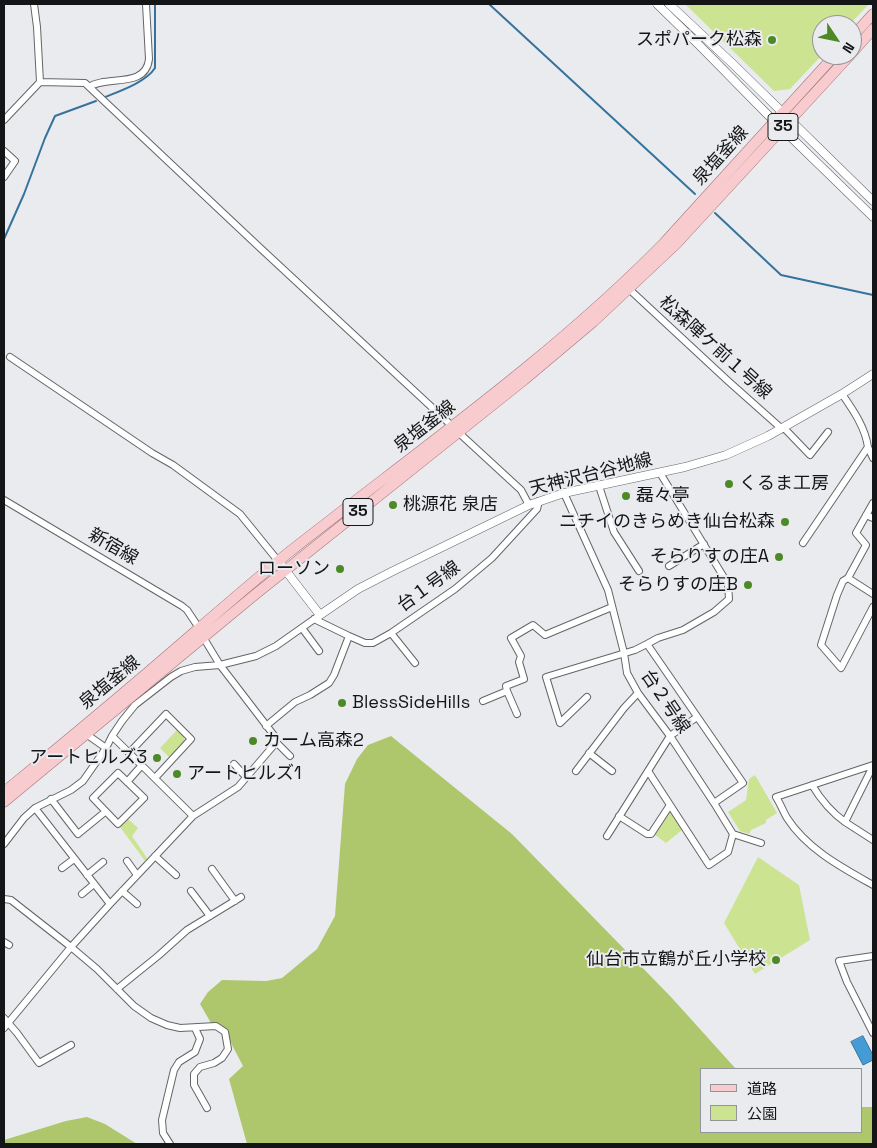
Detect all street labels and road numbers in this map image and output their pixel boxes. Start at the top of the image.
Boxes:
road number: 35 [768,114,798,140]
street label: 泉塩釜線 [689,122,753,190]
street label: 松森陣ケ前１号線 [654,292,776,404]
street label: 泉塩釜線 [390,396,460,458]
street label: 天神沢台谷地線 [527,449,655,501]
road number: 35 [343,498,373,526]
street label: 新宿線 [84,524,142,570]
street label: 台１号線 [394,557,464,617]
street label: 泉塩釜線 [75,652,145,714]
street label: 台２号線 [636,666,694,738]

